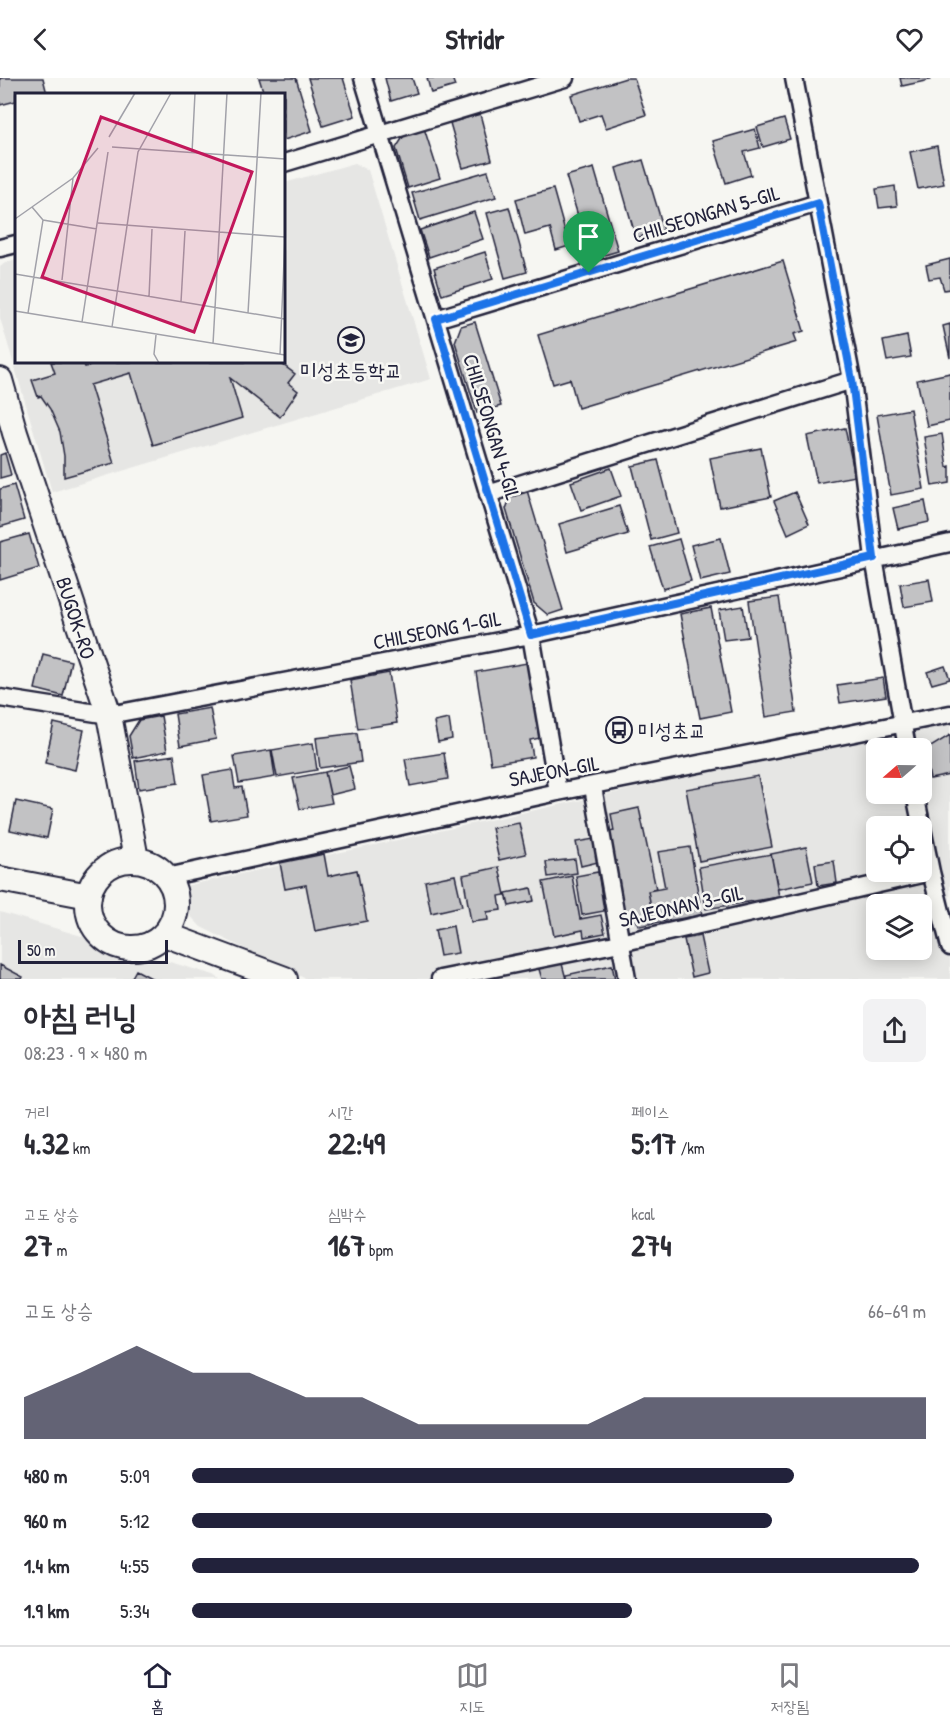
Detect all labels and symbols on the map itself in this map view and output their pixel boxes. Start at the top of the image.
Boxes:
inset map [15,93,285,363]
street label: CHILSEONGAN 5-GIL [629,178,783,250]
pin [563,211,614,273]
school or university icon: 미성초등학교 [336,325,366,355]
street label: CHILSEONGAN 4-GIL [456,350,528,504]
place label: 미성초등학교 [300,356,402,385]
street label: BUGOK-RO [49,573,103,663]
street label: CHILSEONG 1-GIL [371,603,504,657]
bus stop icon: 미성초교 [604,715,634,745]
place label: 미성초교 [638,716,706,745]
north arrow [866,738,932,804]
street label: SAJEON-GIL [507,748,602,794]
street label: SAJEONAN 3-GIL [616,878,746,934]
scale bar [18,937,168,965]

